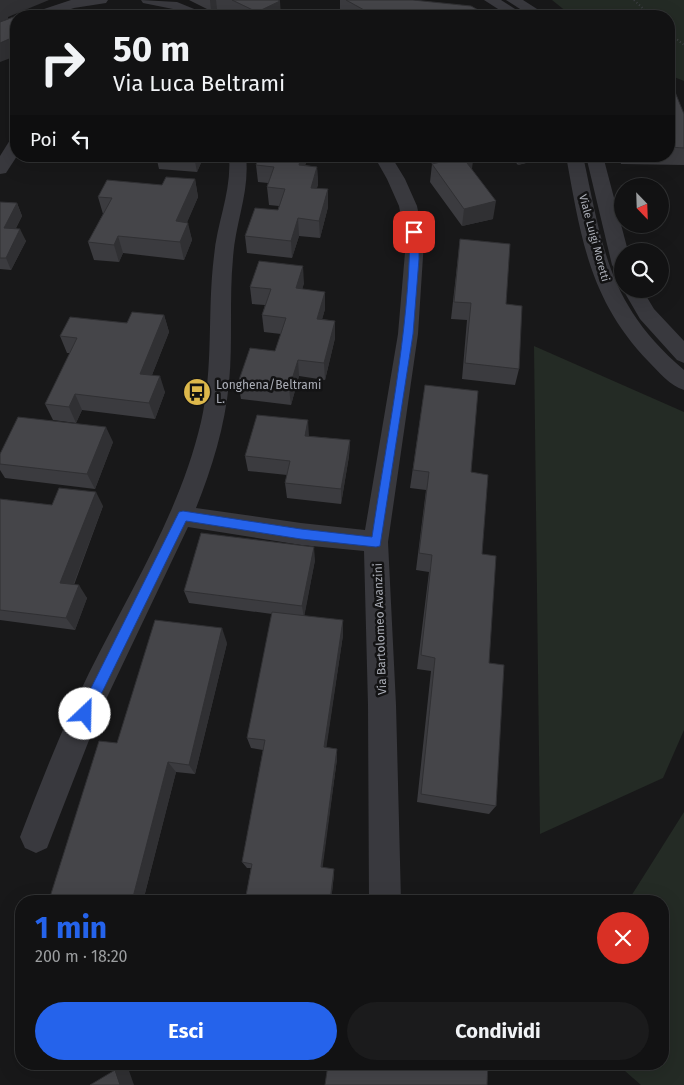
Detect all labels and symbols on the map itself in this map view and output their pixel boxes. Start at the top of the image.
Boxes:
north arrow [614,178,669,232]
street label: Viale Luigi Moretti [576,193,612,283]
pin [393,211,435,253]
bus stop icon: Longhena/Beltrami L. [182,377,212,407]
place label: Longhena/Beltrami L. [216,378,321,406]
street label: Via Bartolomeo Avanzini [371,563,389,695]
position arrow [58,687,110,739]

